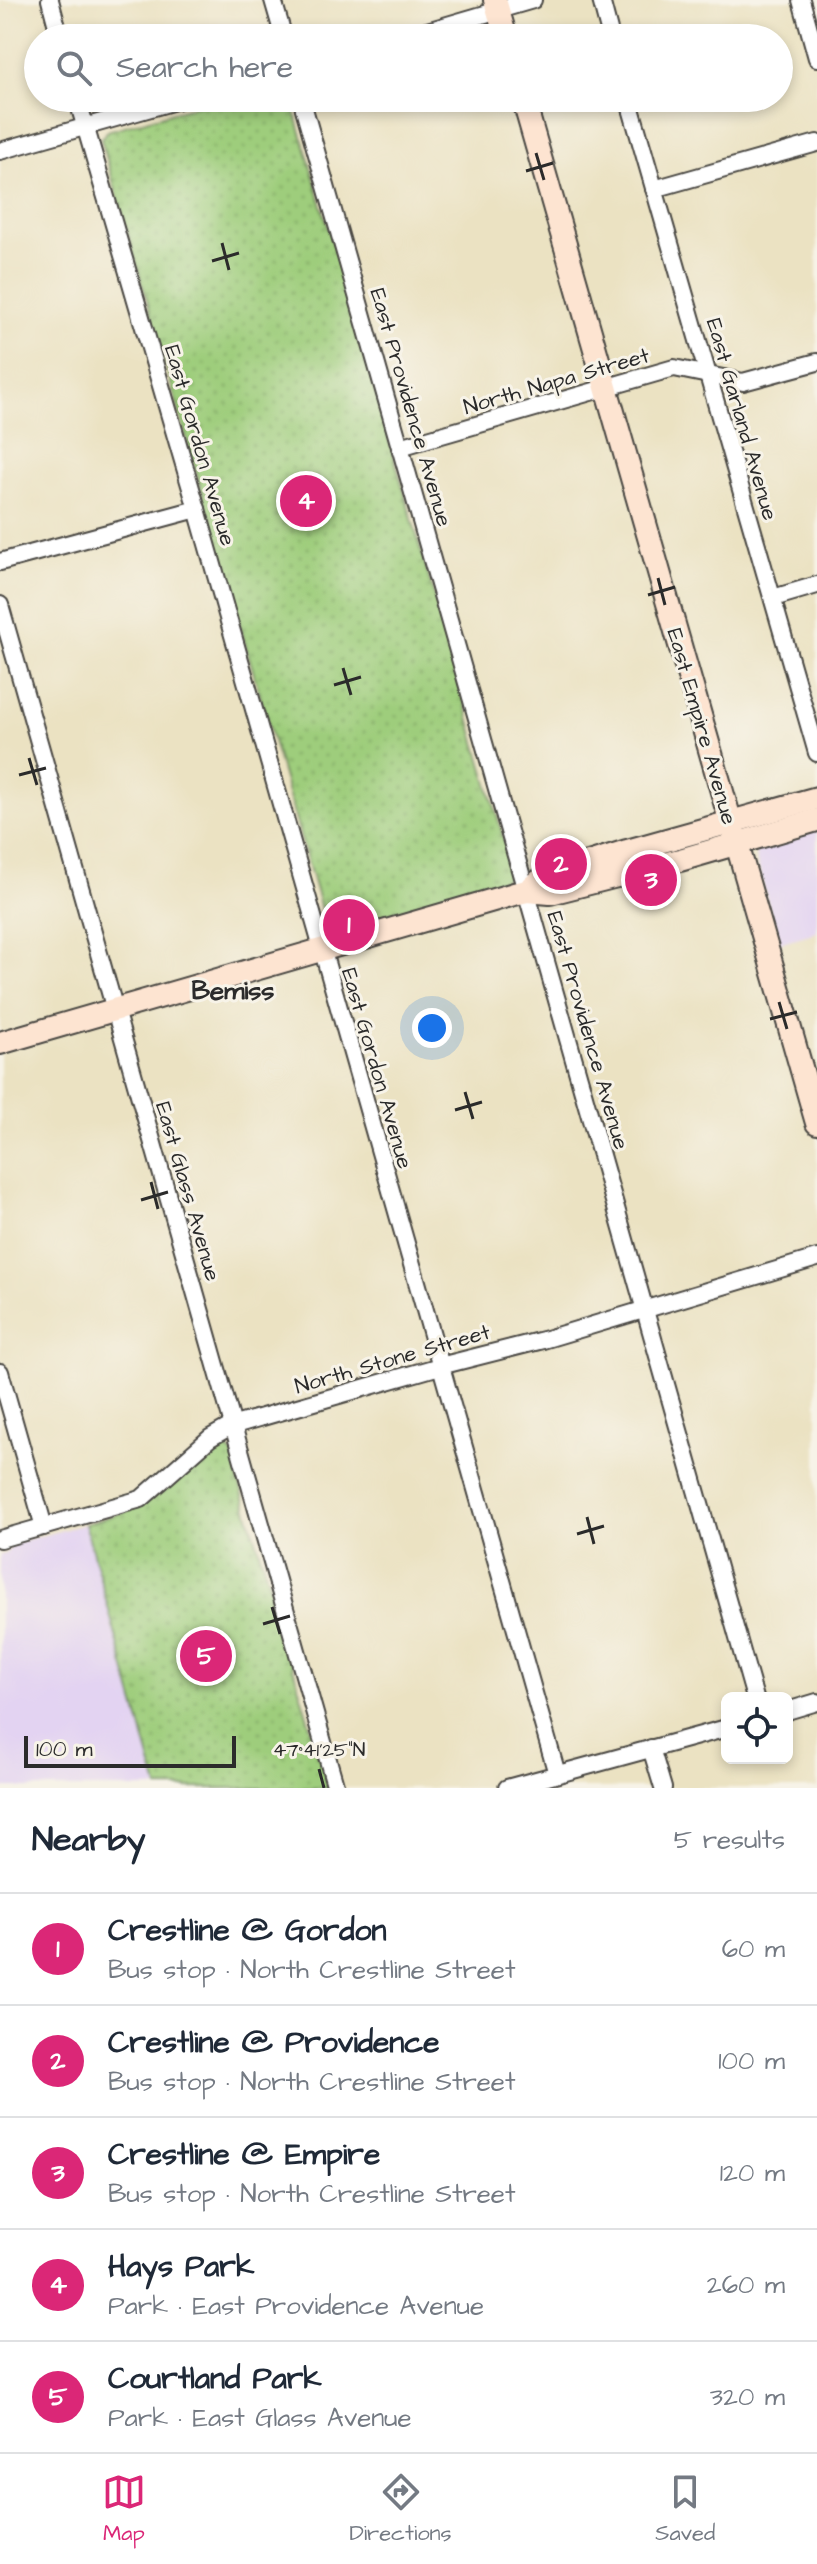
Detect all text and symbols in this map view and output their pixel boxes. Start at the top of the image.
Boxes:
search box [24,24,793,112]
icon: search [52,46,96,90]
text: Search here [116,47,293,89]
street label: East Providence Avenue [362,285,459,530]
street label: East Garland Avenue [698,315,785,524]
street label: North Napa Street [460,340,653,423]
street label: East Gordon Avenue [156,341,243,550]
pin: 4 [280,471,332,531]
street label: East Empire Avenue [659,625,744,828]
pin: 2 [535,834,587,894]
pin: 3 [625,850,677,910]
pin: 1 [323,895,375,955]
street label: East Providence Avenue [539,908,636,1153]
street label: East Gordon Avenue [333,964,420,1173]
district label: Bemiss [192,973,274,1009]
your location [412,1008,452,1048]
street label: East Glass Avenue [147,1098,228,1285]
street label: North Stone Street [291,1317,494,1402]
pin: 5 [180,1626,232,1686]
map controls [721,1692,793,1764]
button: locate [721,1692,793,1764]
scale bar [24,1732,236,1768]
text: 100 m [36,1734,93,1765]
text: 47°41'25"N [273,1736,365,1764]
text: Nearby [32,1816,146,1864]
text: 5 results [674,1822,785,1858]
text: Crestline @ Gordon [108,1910,386,1952]
text: 1 [56,1931,60,1967]
text: 60 m [722,1931,785,1967]
text: Bus stop · North Crestline Street [108,1952,515,1988]
text: Crestline @ Providence [108,2022,440,2064]
text: 2 [51,2043,65,2079]
text: 100 m [718,2043,785,2079]
text: Bus stop · North Crestline Street [108,2064,515,2100]
text: Crestline @ Empire [108,2134,380,2176]
text: 3 [51,2155,65,2191]
text: 120 m [720,2155,785,2191]
text: Bus stop · North Crestline Street [108,2176,515,2212]
text: Hays Park [108,2246,254,2288]
text: 4 [49,2267,67,2303]
text: 260 m [707,2267,785,2303]
text: Park · East Providence Avenue [108,2288,484,2324]
text: Courtland Park [108,2358,322,2400]
text: 5 [49,2379,67,2415]
text: 320 m [710,2379,785,2415]
text: Park · East Glass Avenue [108,2400,412,2436]
tab: Map [102,2470,146,2549]
tab: Directions [349,2470,452,2549]
tab: Saved [655,2470,715,2549]

